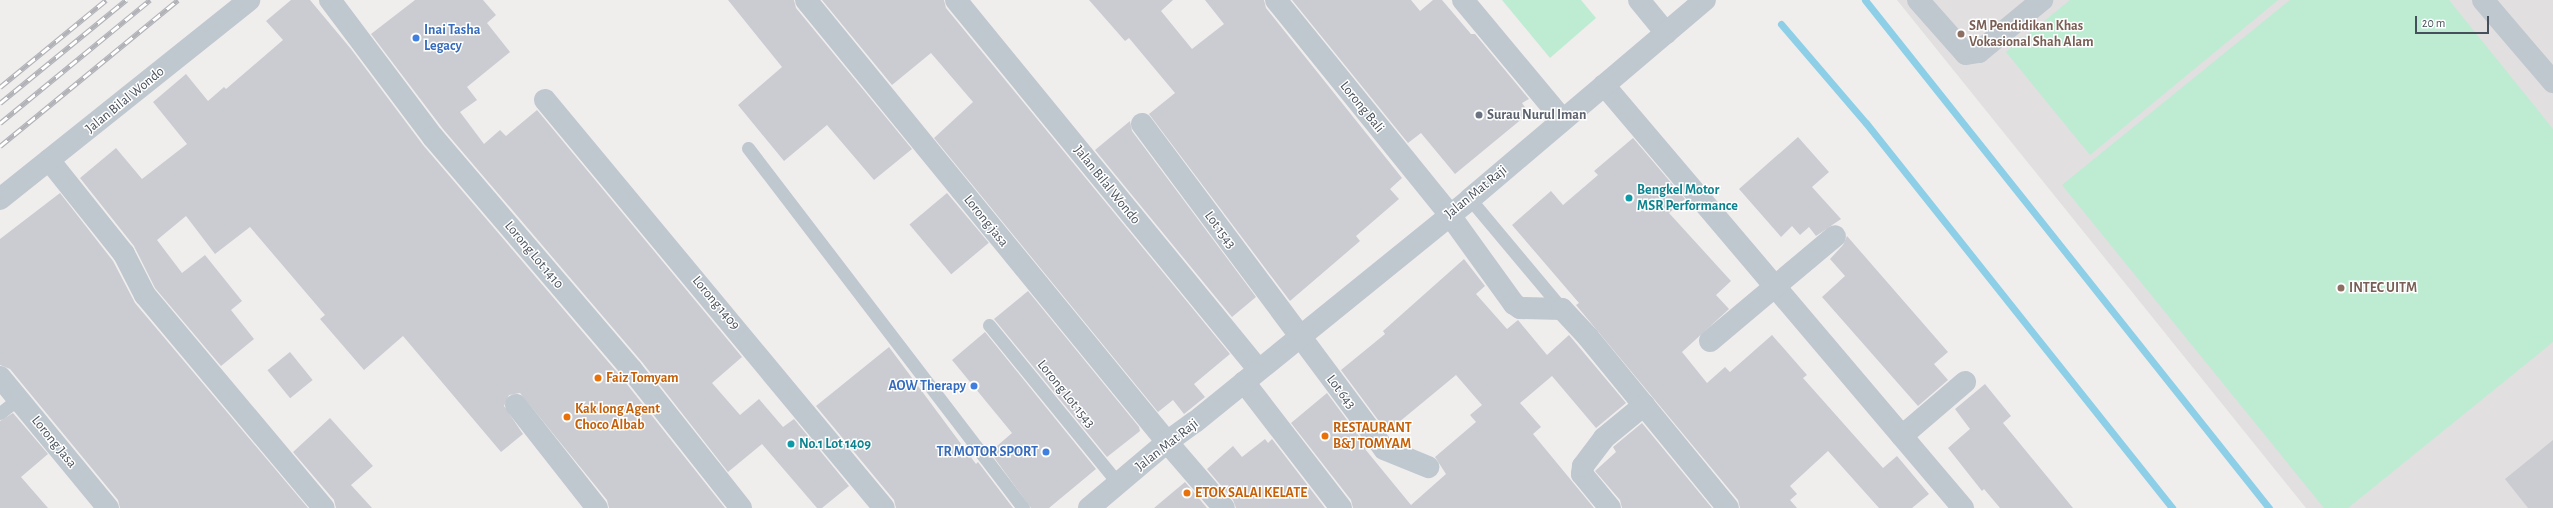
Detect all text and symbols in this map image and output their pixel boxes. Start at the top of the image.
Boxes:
scale bar [2417,8,2491,34]
text: 20 m [2422,17,2445,29]
place label: SM Pendidikan Khas Vokasional Shah Alam [1969,18,2094,50]
place label: Inai Tasha Legacy [424,22,480,54]
marker: SM Pendidikan Khas Vokasional Shah Alam [1956,29,1966,39]
marker: Inai Tasha Legacy [411,33,421,43]
street label: Jalan Bilal Wondo [82,63,168,137]
street label: Lorong Bali [1336,78,1388,136]
place label: Surau Nurul Iman [1487,107,1586,123]
marker: Surau Nurul Iman [1474,110,1484,120]
street label: Jalan Bilal Wondo [1070,142,1144,228]
street label: Jalan Mat Raji [1442,162,1510,222]
place label: Bengkel Motor MSR Performance [1637,182,1738,214]
street label: Lorong jasa [960,192,1012,250]
marker: Bengkel Motor MSR Performance [1624,193,1634,203]
street label: Lot 1543 [1201,208,1239,252]
street label: Lorong Lot 1410 [501,218,567,292]
street label: Lorong 1409 [689,273,743,333]
place label: INTEC UITM [2349,280,2417,296]
marker: INTEC UITM [2336,283,2346,293]
street label: Lorong Lot 1543 [1034,357,1098,431]
place label: Faiz Tomyam [606,370,679,386]
street label: Lot 643 [1323,372,1359,412]
marker: Faiz Tomyam [593,373,603,383]
place label: AOW Therapy [888,378,966,394]
marker: AOW Therapy [969,381,979,391]
place label: Kak long Agent Choco Albab [575,401,660,434]
marker: Kak long Agent Choco Albab [562,412,572,422]
street label: Lorong Jasa [28,413,80,471]
street label: Jalan Mat Raji [1132,415,1202,475]
place label: RESTAURANT B&J TOMYAM [1333,420,1412,452]
marker: RESTAURANT B&J TOMYAM [1320,431,1330,441]
place label: No.1 Lot 1409 [799,436,871,452]
marker: No.1 Lot 1409 [786,439,796,449]
place label: TR MOTOR SPORT [936,444,1038,460]
marker: TR MOTOR SPORT [1041,447,1051,457]
place label: ETOK SALAI KELATE [1195,485,1307,501]
marker: ETOK SALAI KELATE [1182,488,1192,498]

